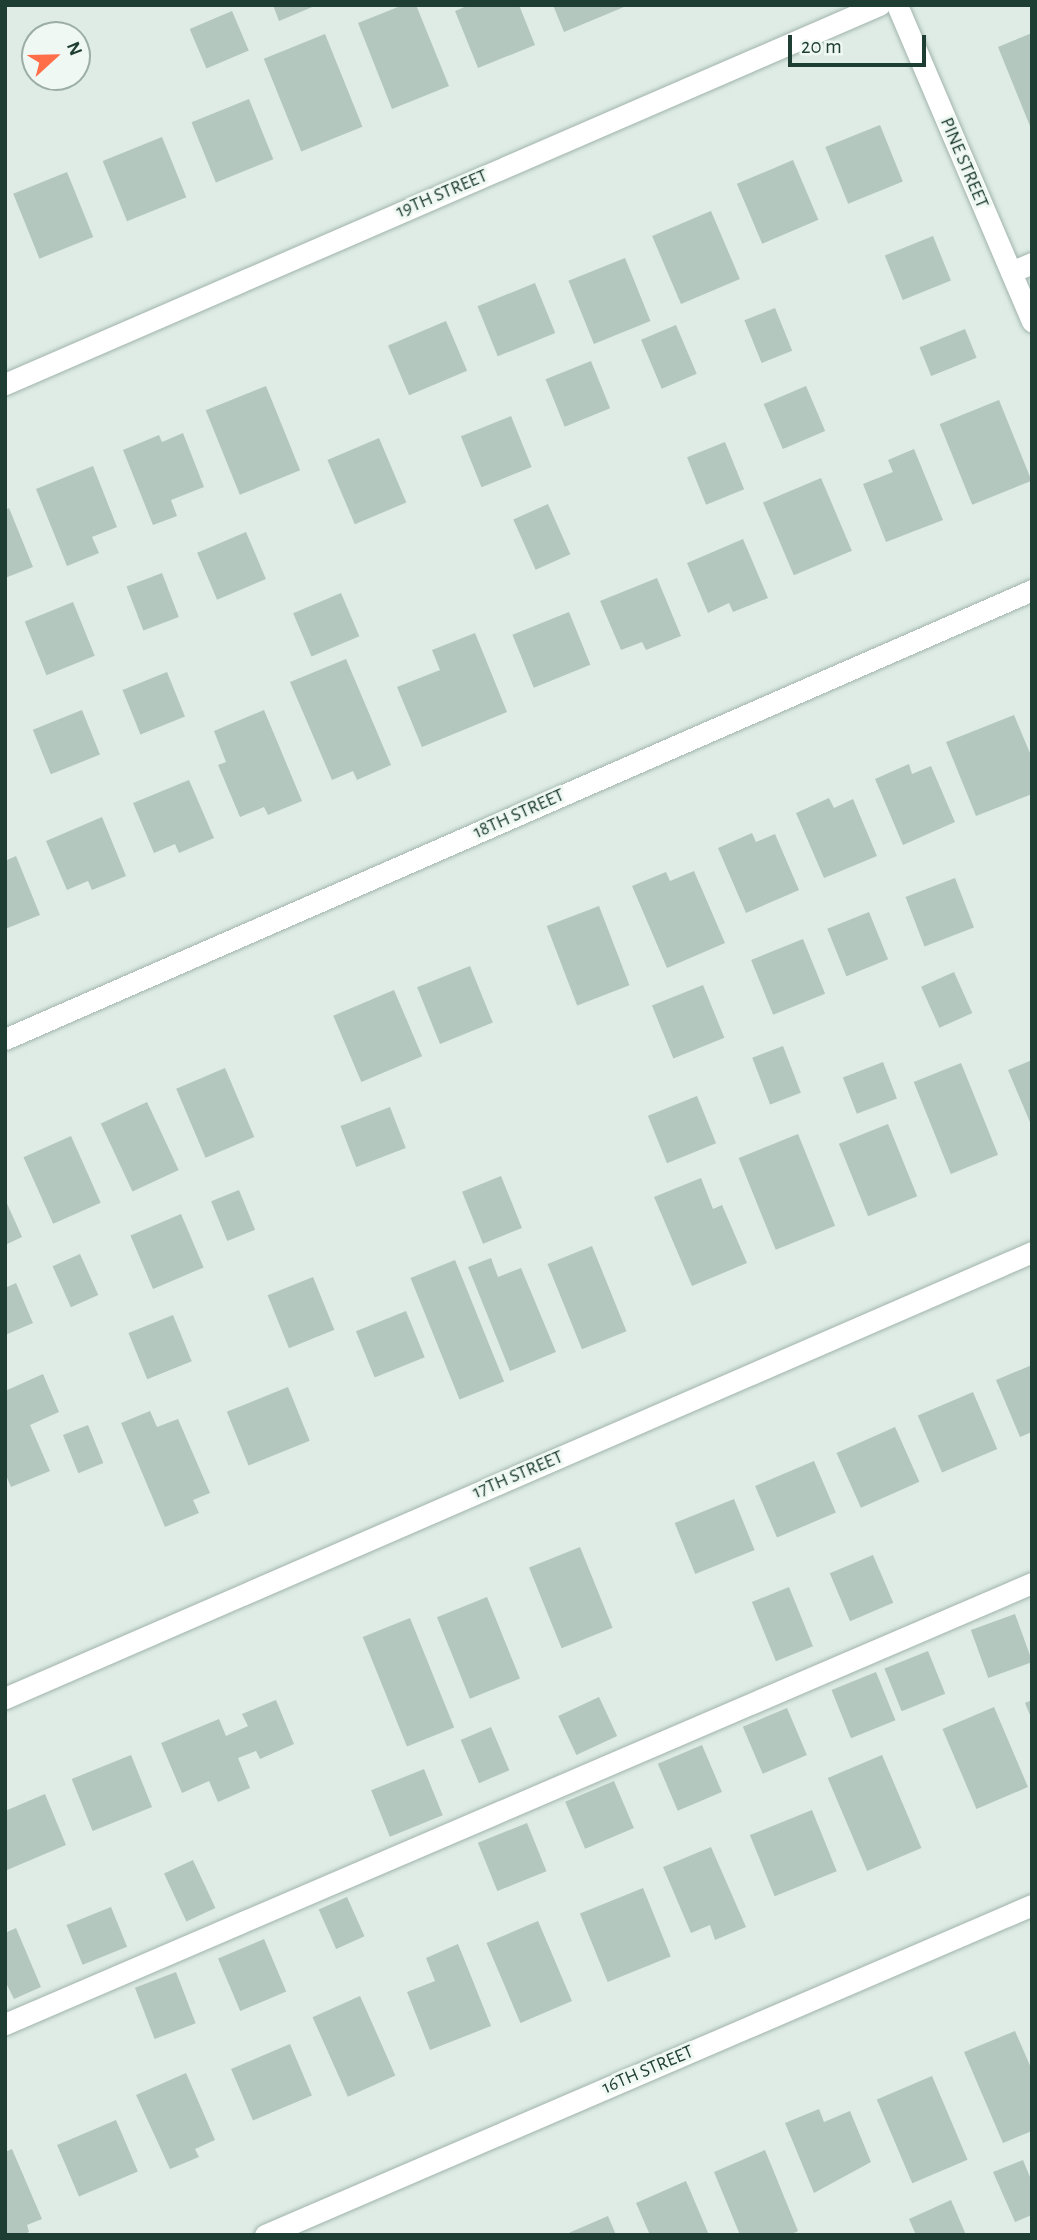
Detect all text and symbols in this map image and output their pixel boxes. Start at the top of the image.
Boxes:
north arrow [21,21,91,91]
scale bar [792,21,930,65]
text: 20 m [801,36,842,57]
text: N [63,39,85,58]
street label: PINE STREET [935,114,993,212]
street label: 19TH STREET [393,165,491,223]
street label: 18TH STREET [470,784,568,844]
street label: 17TH STREET [469,1446,567,1504]
street label: 16TH STREET [599,2041,697,2099]

